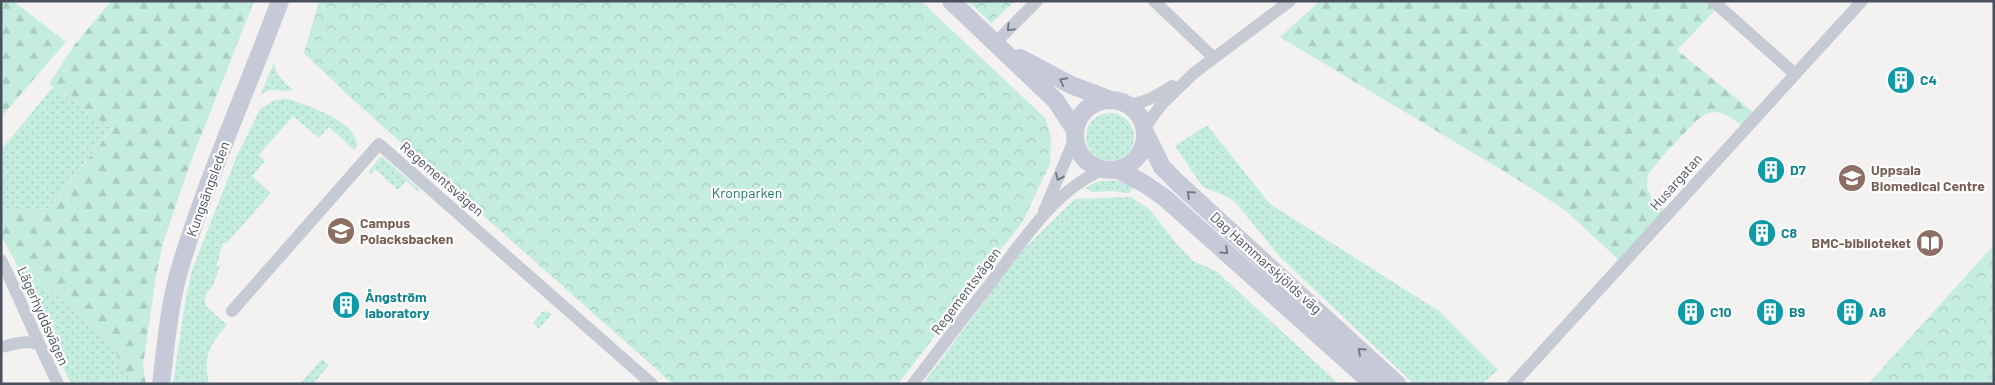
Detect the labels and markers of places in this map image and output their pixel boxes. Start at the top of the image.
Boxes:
building icon: C4 [1886,65,1916,95]
place label: C4 [1920,71,1937,88]
building icon: D7 [1756,155,1786,185]
place label: D7 [1790,161,1806,178]
place label: Uppsala Biomedical Centre [1871,161,1985,194]
school or university icon: Uppsala Biomedical Centre [1837,163,1867,193]
place label: Campus Polacksbacken [360,214,453,247]
school or university icon: Campus Polacksbacken [326,216,356,246]
building icon: C8 [1747,218,1777,248]
place label: C8 [1781,224,1798,241]
library icon: BMC-biblioteket [1915,228,1945,258]
place label: BMC-biblioteket [1812,234,1911,251]
place label: Ångström laboratory [365,288,430,321]
building icon: Ångström laboratory [331,290,361,320]
building icon: C10 [1676,297,1706,327]
building icon: B9 [1755,297,1785,327]
building icon: A8 [1835,297,1865,327]
place label: C10 [1710,303,1731,320]
place label: B9 [1789,303,1805,320]
place label: A8 [1869,303,1886,320]

